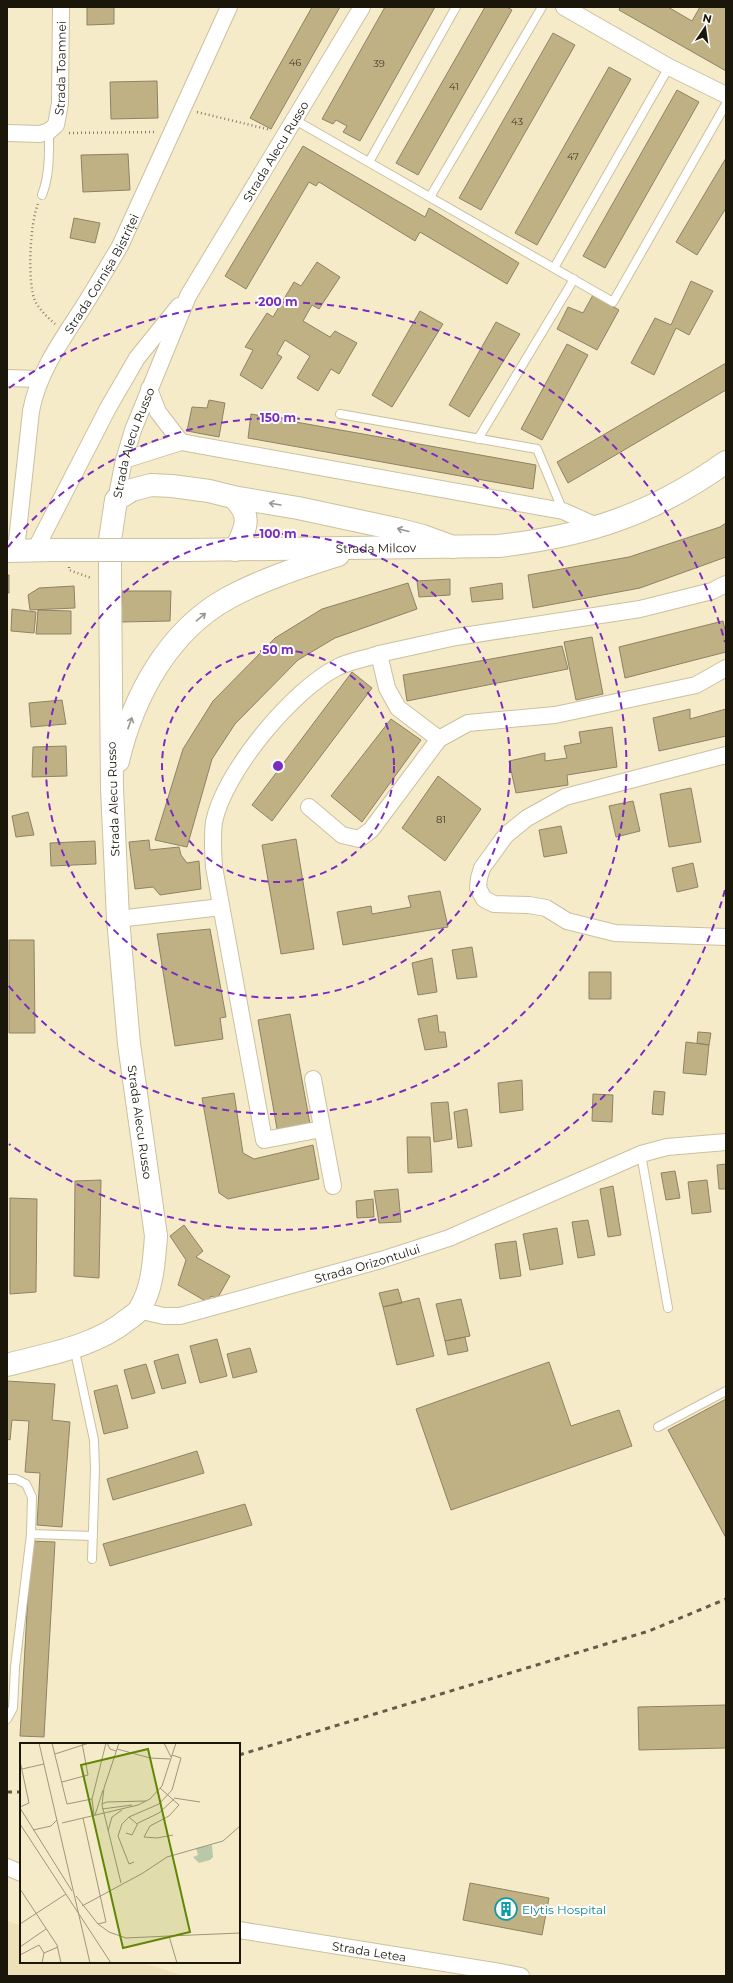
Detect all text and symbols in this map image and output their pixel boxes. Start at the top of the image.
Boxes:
north arrow [685,8,725,48]
text: N [701,10,713,26]
street label: Strada Toamnei [50,21,68,116]
house number: 46 [289,56,301,69]
house number: 39 [373,57,385,70]
house number: 41 [449,80,459,93]
street label: Strada Alecu Russo [239,98,311,204]
house number: 43 [511,115,523,128]
house number: 47 [567,150,579,163]
street label: Strada Cornișa Bistriței [60,211,141,336]
text: 200 m [258,294,298,309]
street label: Strada Alecu Russo [109,385,157,499]
text: 150 m [260,410,296,425]
one-way arrow [269,500,282,508]
text: 100 m [260,526,296,541]
one-way arrow [396,526,409,534]
street label: Strada Milcov [336,540,417,556]
one-way arrow [196,612,206,621]
text: 50 m [262,642,294,657]
one-way arrow [126,718,134,730]
street label: Strada Alecu Russo [103,741,123,857]
centre of rings [271,759,285,773]
house number: 81 [436,813,446,826]
street label: Strada Alecu Russo [125,1064,155,1180]
street label: Strada Orizontului [313,1240,422,1286]
inset map [20,1743,240,1963]
building icon: Elytis Hospital [493,1896,519,1922]
place label: Elytis Hospital [522,1902,606,1917]
street label: Strada Letea [331,1938,408,1964]

